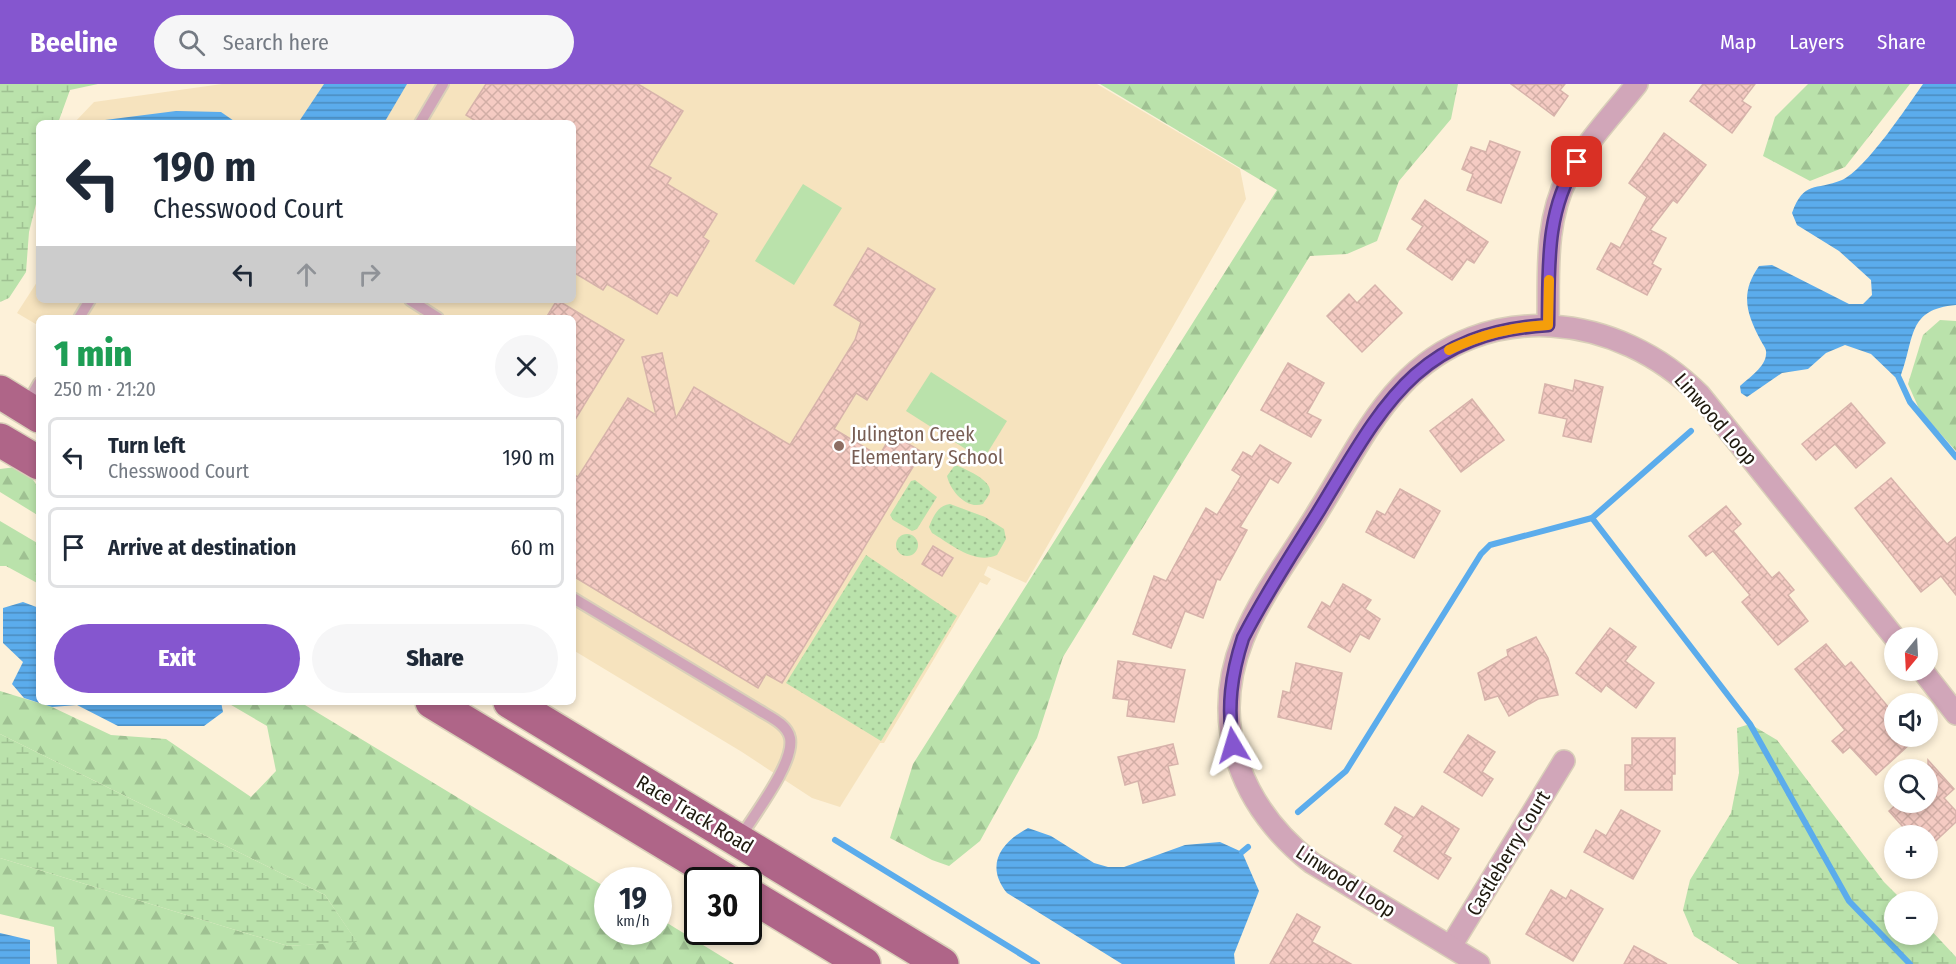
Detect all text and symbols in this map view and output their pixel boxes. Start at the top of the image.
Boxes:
search box [154,15,574,69]
text: Beeline [30,26,118,59]
icon: search [175,26,208,59]
text: Search here [223,29,329,56]
text: Map [1720,29,1756,55]
text: Layers [1789,29,1844,55]
text: Share [1877,29,1926,55]
pin [1551,136,1602,187]
text: 190 m [153,142,256,192]
icon: left [54,144,132,222]
icon: arrive [1560,145,1593,178]
text: Chesswood Court [153,193,343,225]
icon: left [227,258,260,291]
icon: ahead [290,258,323,291]
icon: right [353,258,386,291]
text: 1 min [54,332,132,376]
button: close [495,335,558,398]
street label: Linwood Loop [1670,368,1762,470]
text: 250 m · 21:20 [54,377,156,401]
place label: Julington Creek Elementary School [851,422,1003,469]
text: Turn left [108,432,186,459]
marker: Julington Creek Elementary School [832,439,846,453]
icon: left [57,441,90,474]
text: 190 m [502,444,555,471]
text: Chesswood Court [108,459,249,483]
icon: arrive [57,531,90,564]
text: Arrive at destination [108,534,296,561]
text: 60 m [511,534,555,561]
button: Exit [54,624,300,693]
button: Share [312,624,558,693]
north arrow [1884,627,1938,681]
map controls [1884,627,1938,945]
button: sound [1884,693,1938,747]
position arrow [1201,713,1265,777]
button: search [1884,759,1938,813]
street label: Race Track Road [632,770,758,858]
street label: Castleberry Court [1461,786,1555,920]
button: + [1884,825,1938,879]
street label: Linwood Loop [1292,840,1400,922]
speed limit sign: 30 [684,867,762,945]
text: 19 [619,881,647,917]
button: − [1884,891,1938,945]
text: km/h [616,912,650,930]

